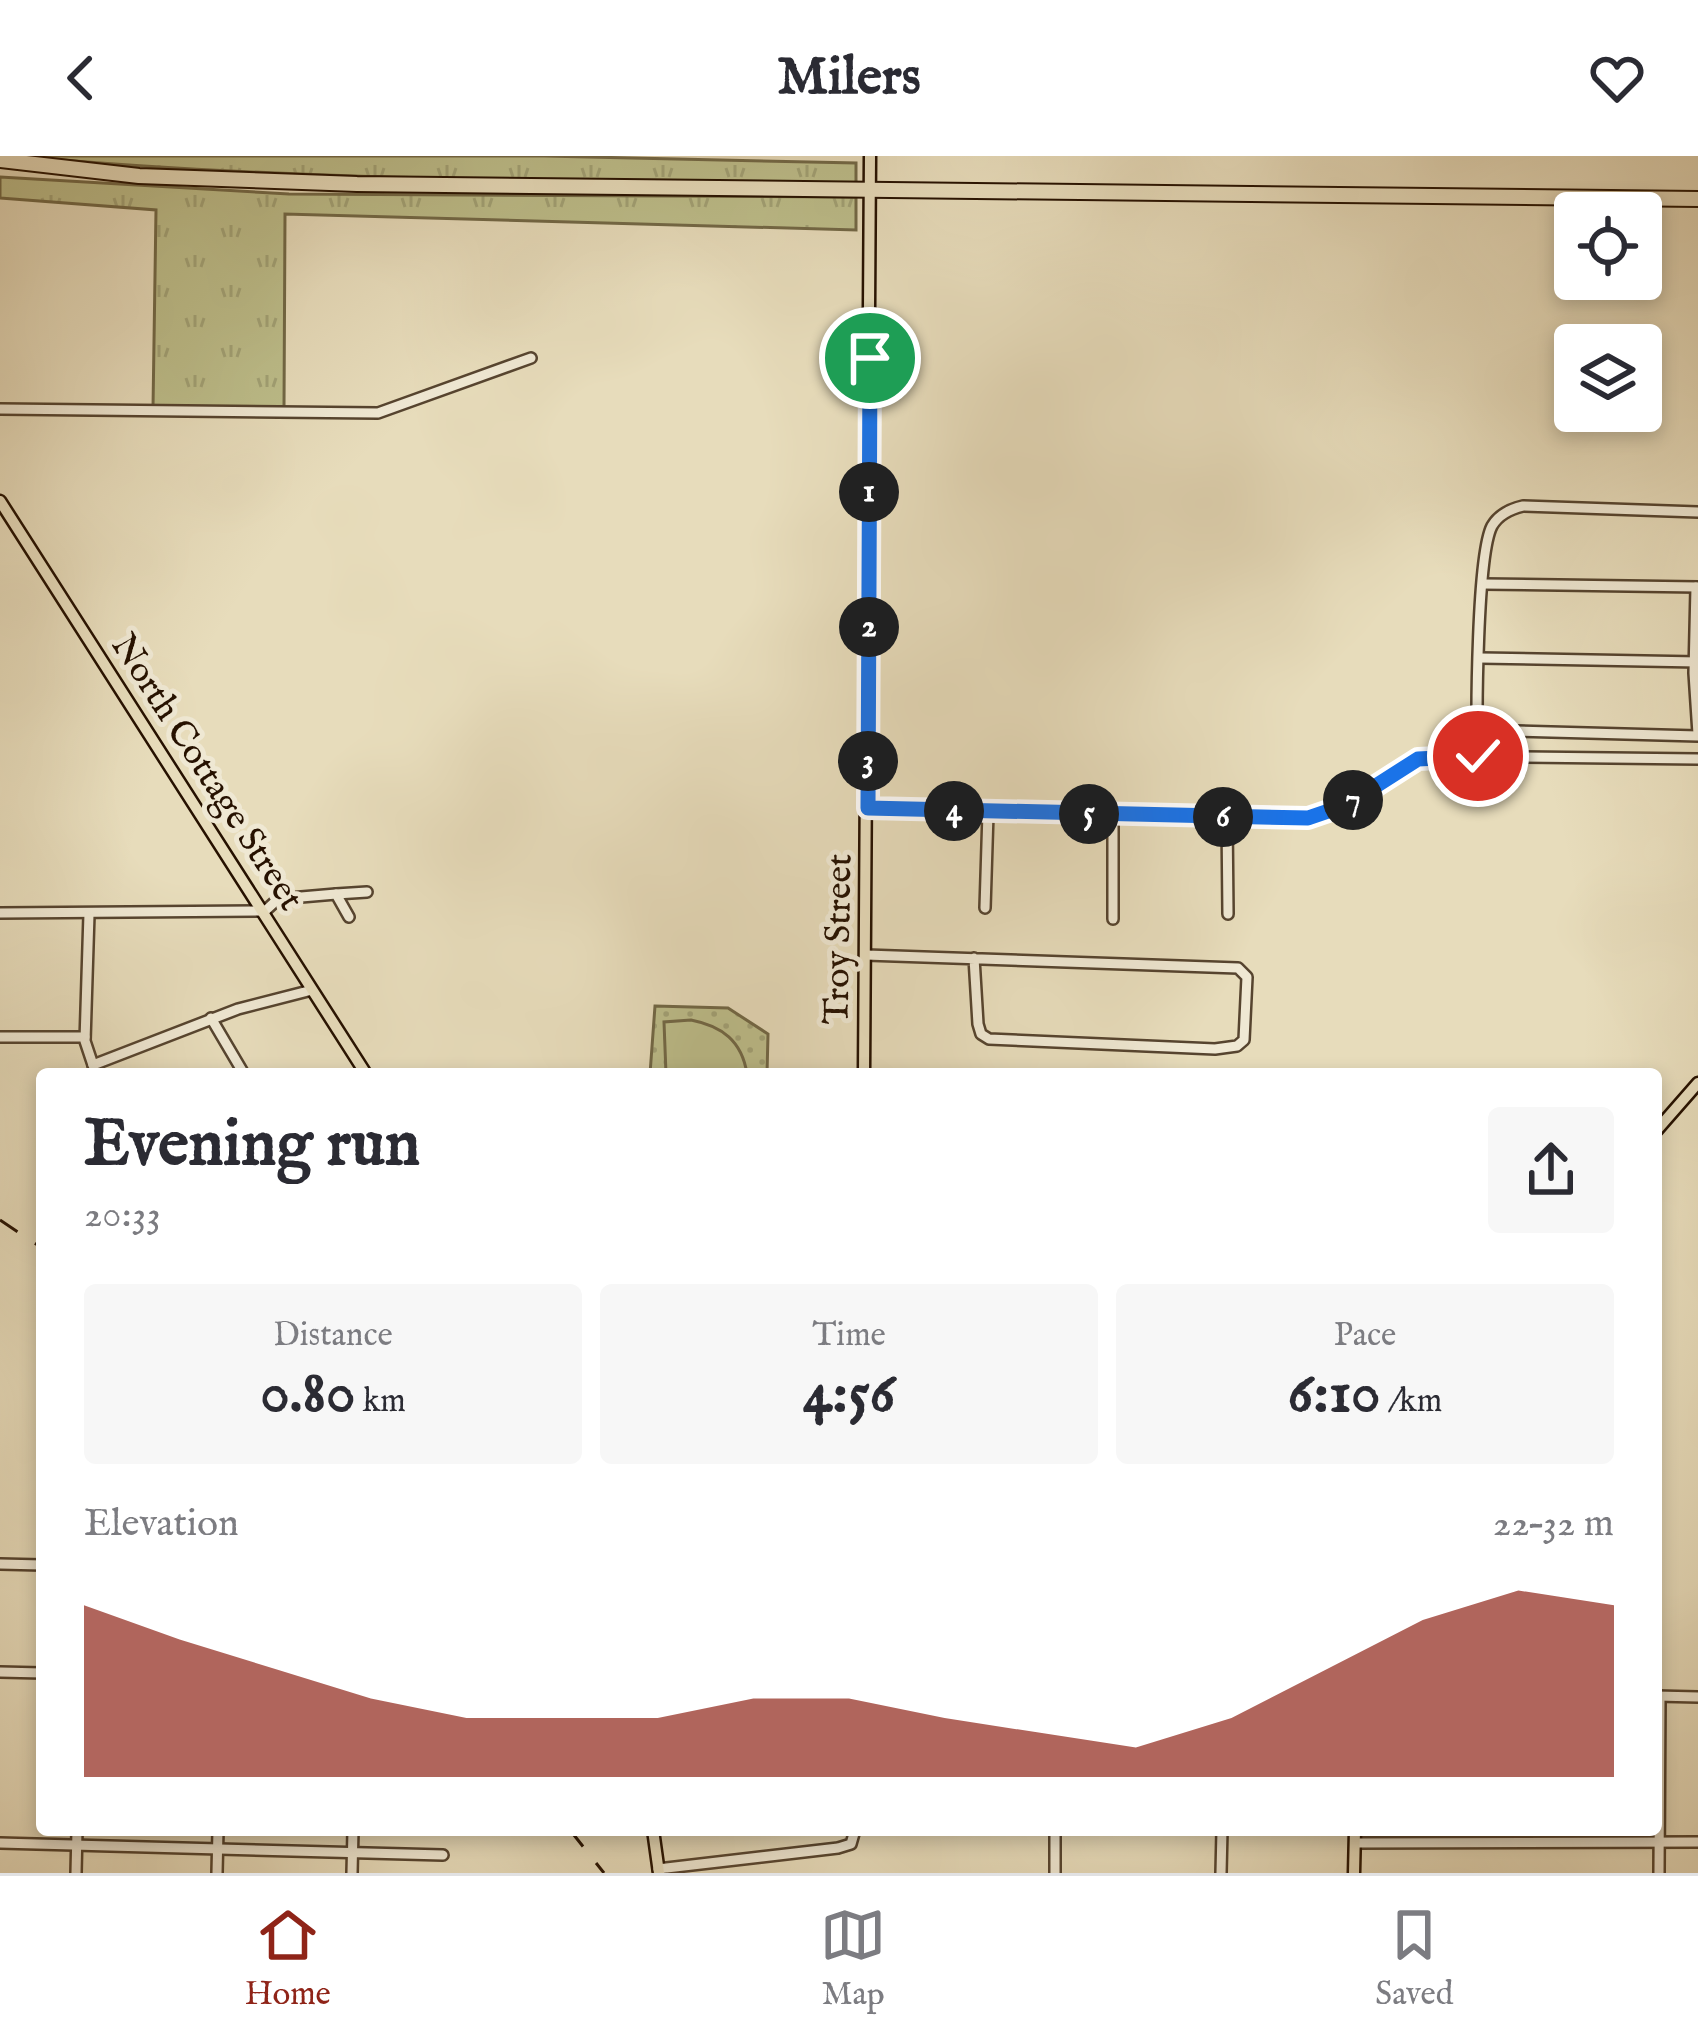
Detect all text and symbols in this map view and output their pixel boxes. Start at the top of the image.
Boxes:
text: Milers [777,44,921,113]
icon: back [48,45,114,111]
icon: heart [1584,45,1650,111]
map controls [1554,192,1662,432]
button: locate [1554,192,1662,300]
pin [819,307,921,409]
button: layers [1554,324,1662,432]
icon: arrive [837,325,903,391]
pin: 1 [839,462,899,522]
text: 1 [863,471,875,513]
pin: 2 [839,597,899,657]
text: 2 [861,606,877,648]
street label: North Cottage Street [100,626,313,920]
pin [1427,705,1529,807]
icon: check [1445,723,1511,789]
pin: 3 [838,731,898,791]
text: 3 [862,740,874,782]
pin: 7 [1323,770,1383,830]
text: 7 [1345,779,1361,821]
pin: 4 [924,781,984,841]
pin: 5 [1059,784,1119,844]
pin: 6 [1193,787,1253,847]
text: 4 [946,790,962,832]
text: 5 [1083,793,1095,835]
text: 6 [1216,796,1230,838]
street label: Troy Street [815,853,863,1025]
text: Evening run [84,1104,420,1188]
button: share [1488,1107,1614,1233]
text: 20:33 [84,1191,161,1240]
text: Distance [273,1315,393,1357]
text: Time [812,1315,886,1357]
text: Pace [1334,1315,1396,1357]
text: 0.80 [260,1357,355,1433]
text: 4:56 [803,1357,895,1433]
text: 6:10 [1288,1357,1381,1433]
text: km [355,1381,406,1423]
text: /km [1381,1381,1442,1423]
text: Elevation [84,1500,239,1549]
text: 22–32 m [1493,1500,1614,1549]
tab: Home [245,1902,331,2016]
tab: Map [820,1902,886,2016]
tab: Saved [1375,1902,1453,2016]

